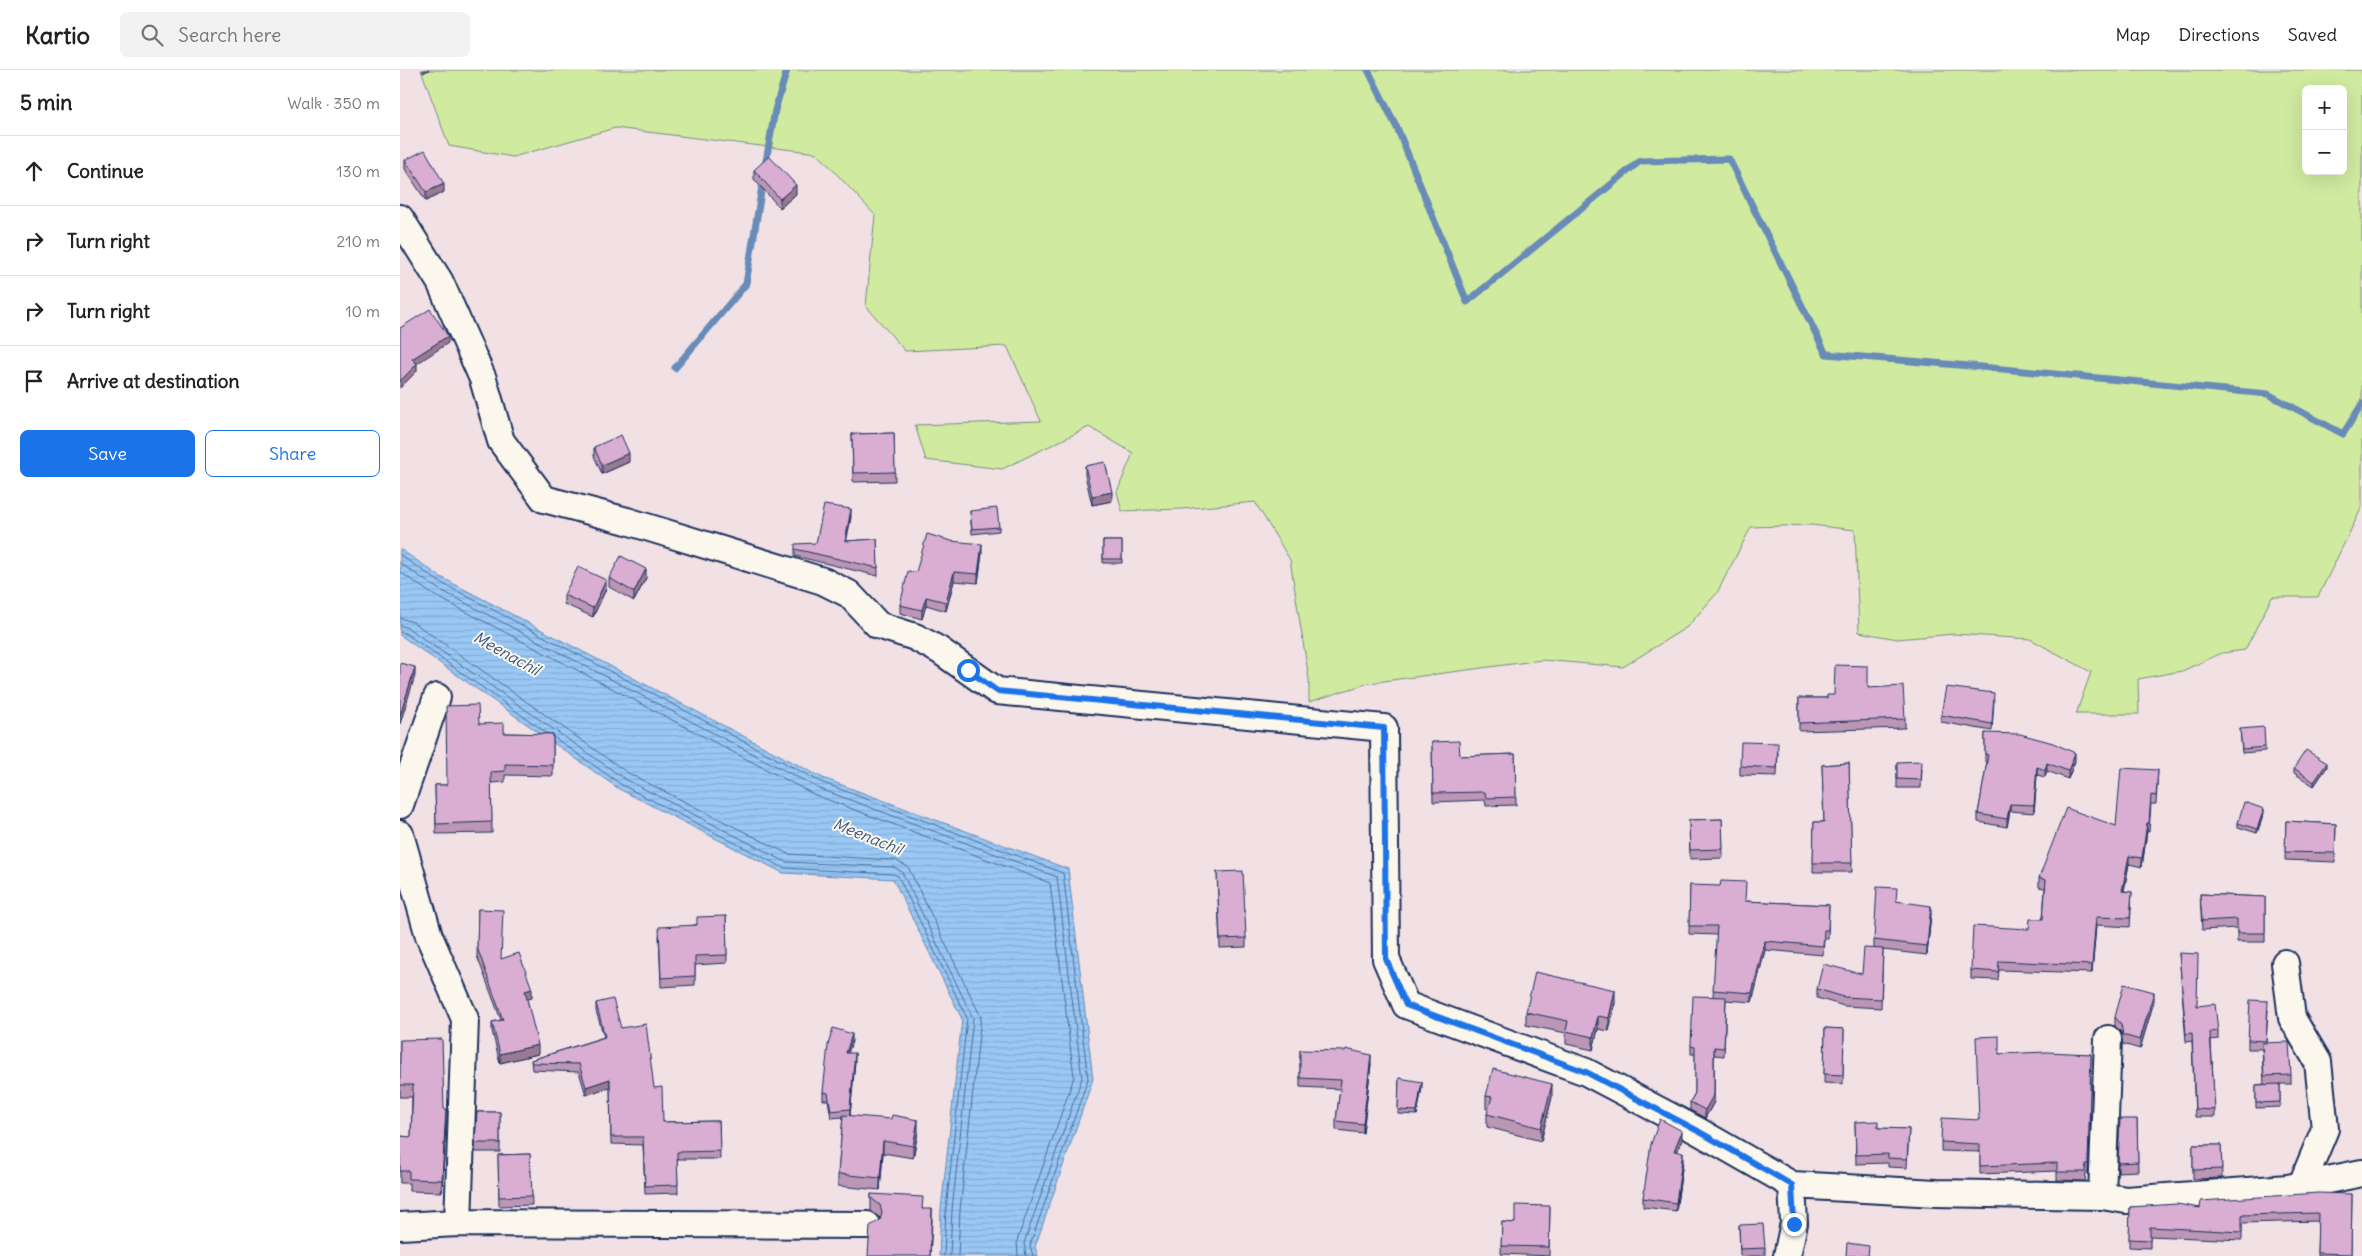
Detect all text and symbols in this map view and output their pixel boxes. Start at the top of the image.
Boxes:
search box [120,12,470,57]
text: Kartio [25,20,90,50]
icon: search [138,21,166,49]
text: Search here [178,23,281,47]
text: Map [2115,23,2150,46]
text: Directions [2178,23,2260,46]
text: Saved [2288,23,2337,46]
map controls [2302,85,2347,175]
button: + [2302,85,2347,130]
text: 5 min [20,89,72,116]
text: Walk · 350 m [287,93,380,113]
button: − [2302,130,2347,175]
icon: ahead [20,157,48,185]
text: Continue [67,159,144,183]
text: 130 m [336,161,380,181]
icon: right [20,227,48,255]
text: Turn right [67,229,150,253]
text: 210 m [337,231,380,251]
icon: right [20,297,48,325]
text: Turn right [67,299,150,323]
text: 10 m [345,301,380,321]
icon: arrive [20,367,48,395]
text: Arrive at destination [67,369,240,393]
button: Save [20,430,195,477]
button: Share [205,430,380,477]
water label: Meenachil [470,627,546,681]
route start [957,659,980,682]
water label: Meenachil [830,813,908,860]
route end [1783,1213,1806,1236]

